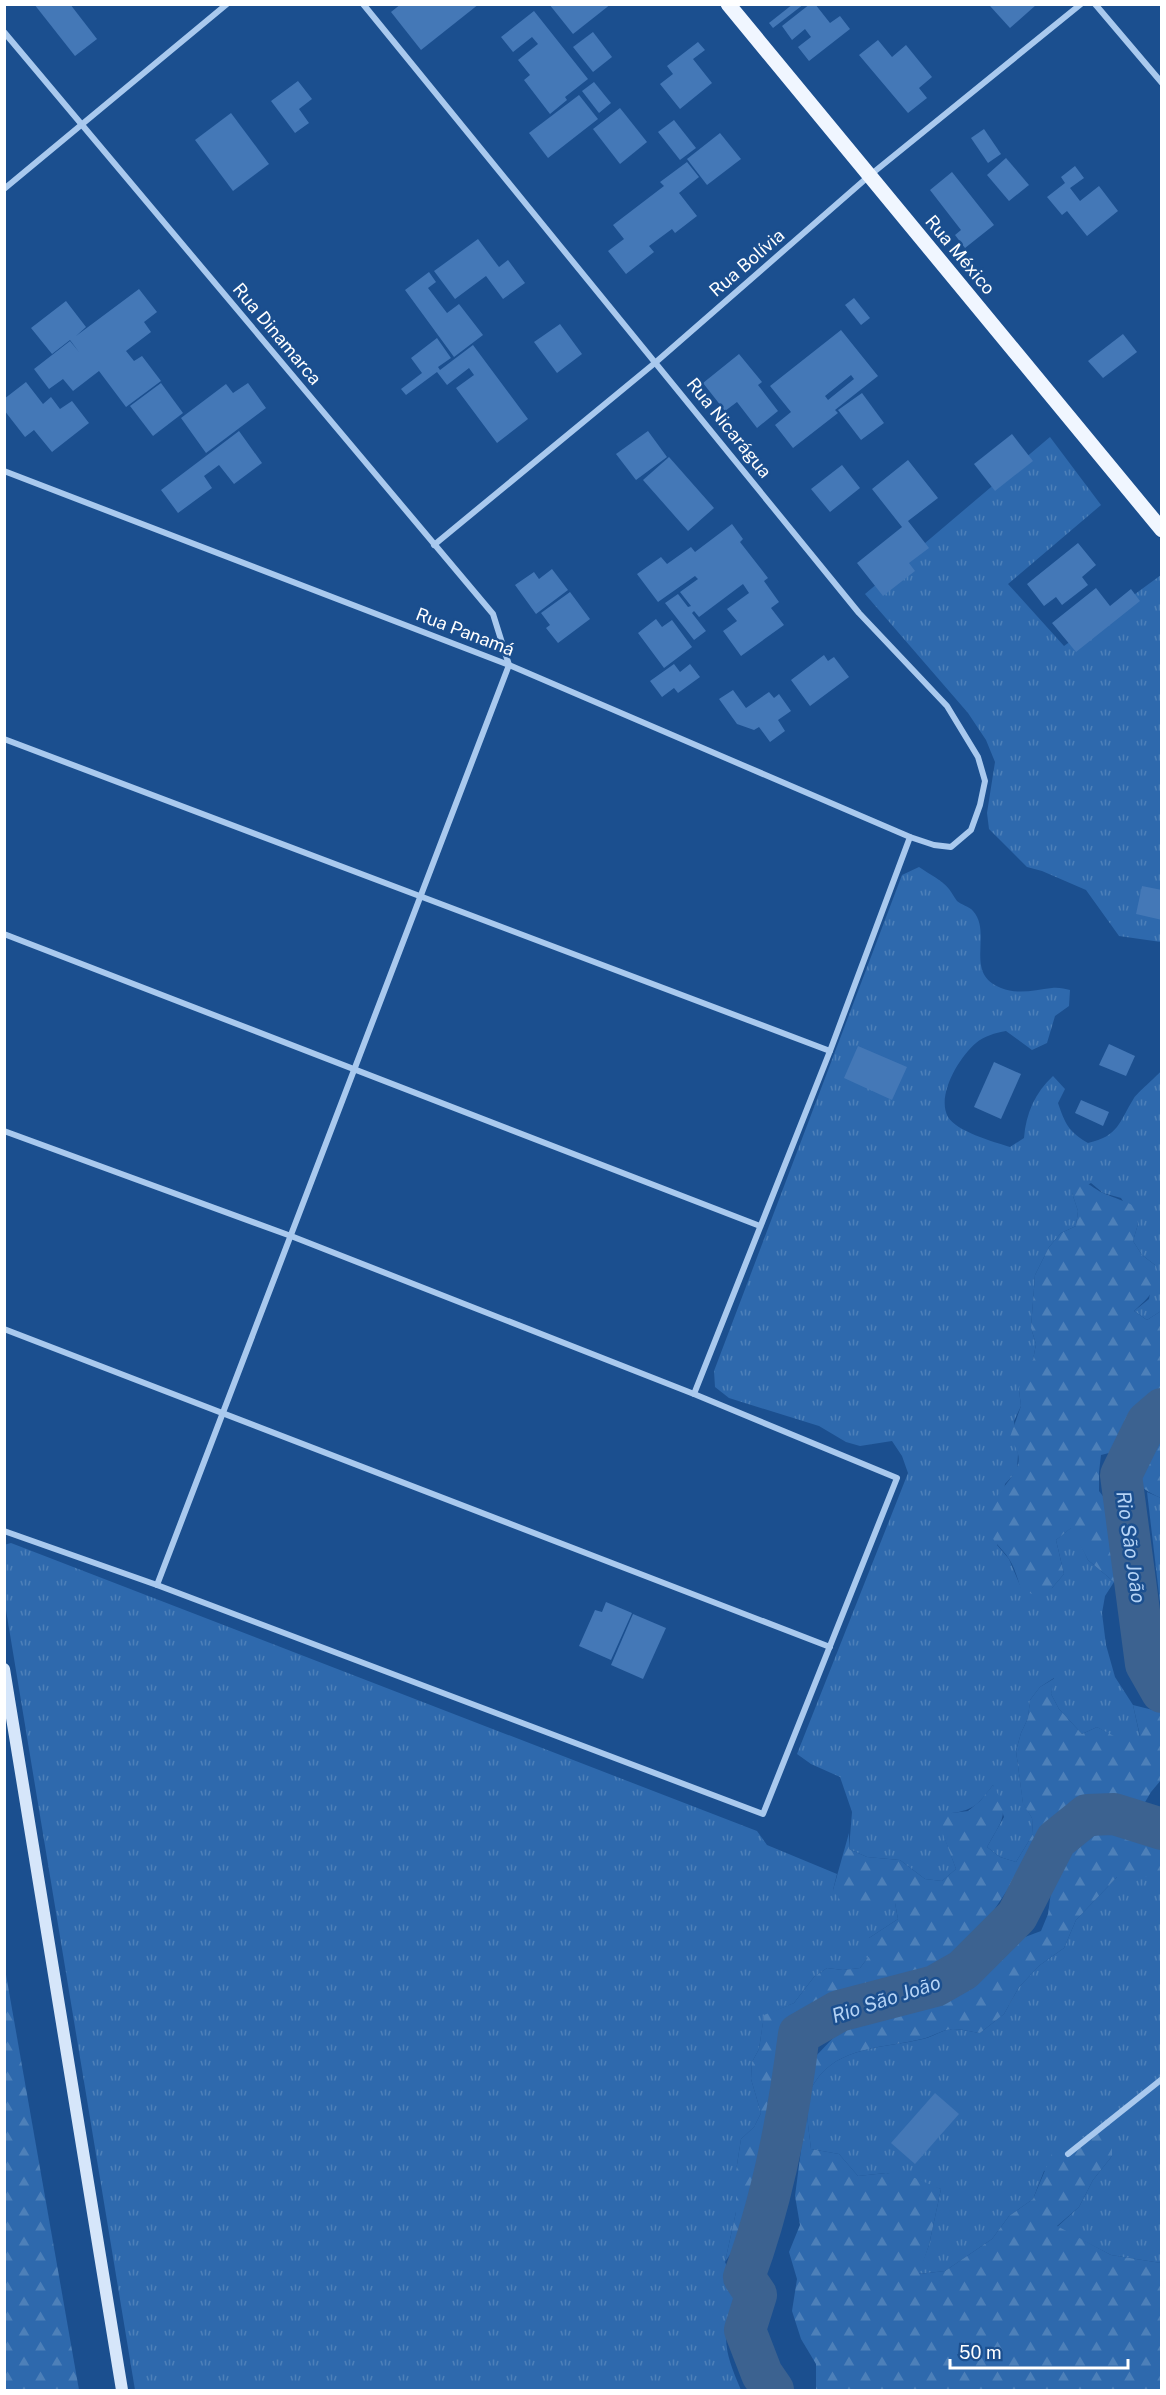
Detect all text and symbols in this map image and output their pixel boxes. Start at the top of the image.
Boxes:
street label: Rua México [921,211,1000,298]
street label: Rua Bolívia [705,224,788,301]
street label: Rua Dinamarca [229,279,326,389]
street label: Rua Nicarágua [683,373,776,482]
street label: Rua Panamá [413,603,517,660]
water label: Rio São João [1111,1489,1151,1605]
water label: Rio São João [829,1970,944,2028]
scale bar [950,2332,1128,2370]
text: 50 m [959,2342,1002,2363]

